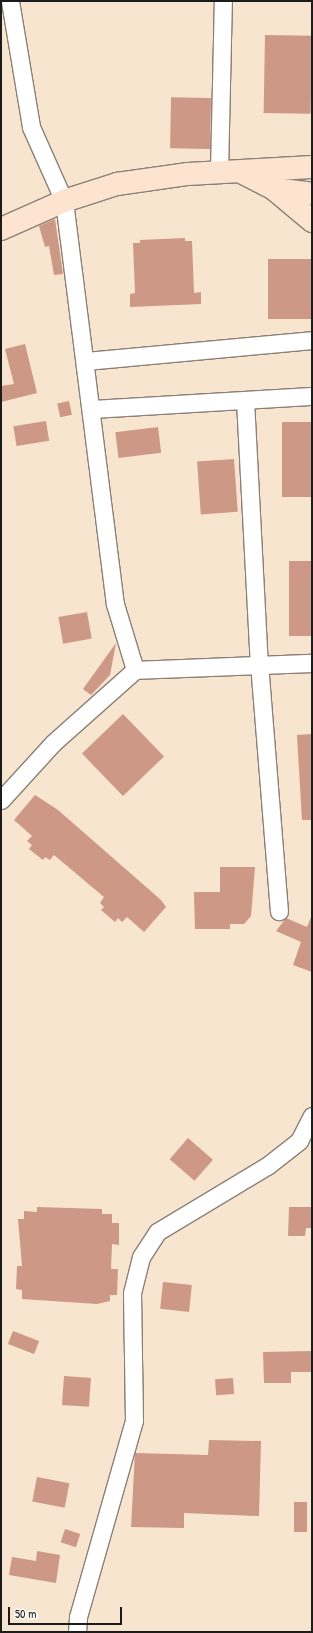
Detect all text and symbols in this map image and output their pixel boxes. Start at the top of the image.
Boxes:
scale bar [10,1599,124,1625]
text: 50 m [15,1605,36,1622]

